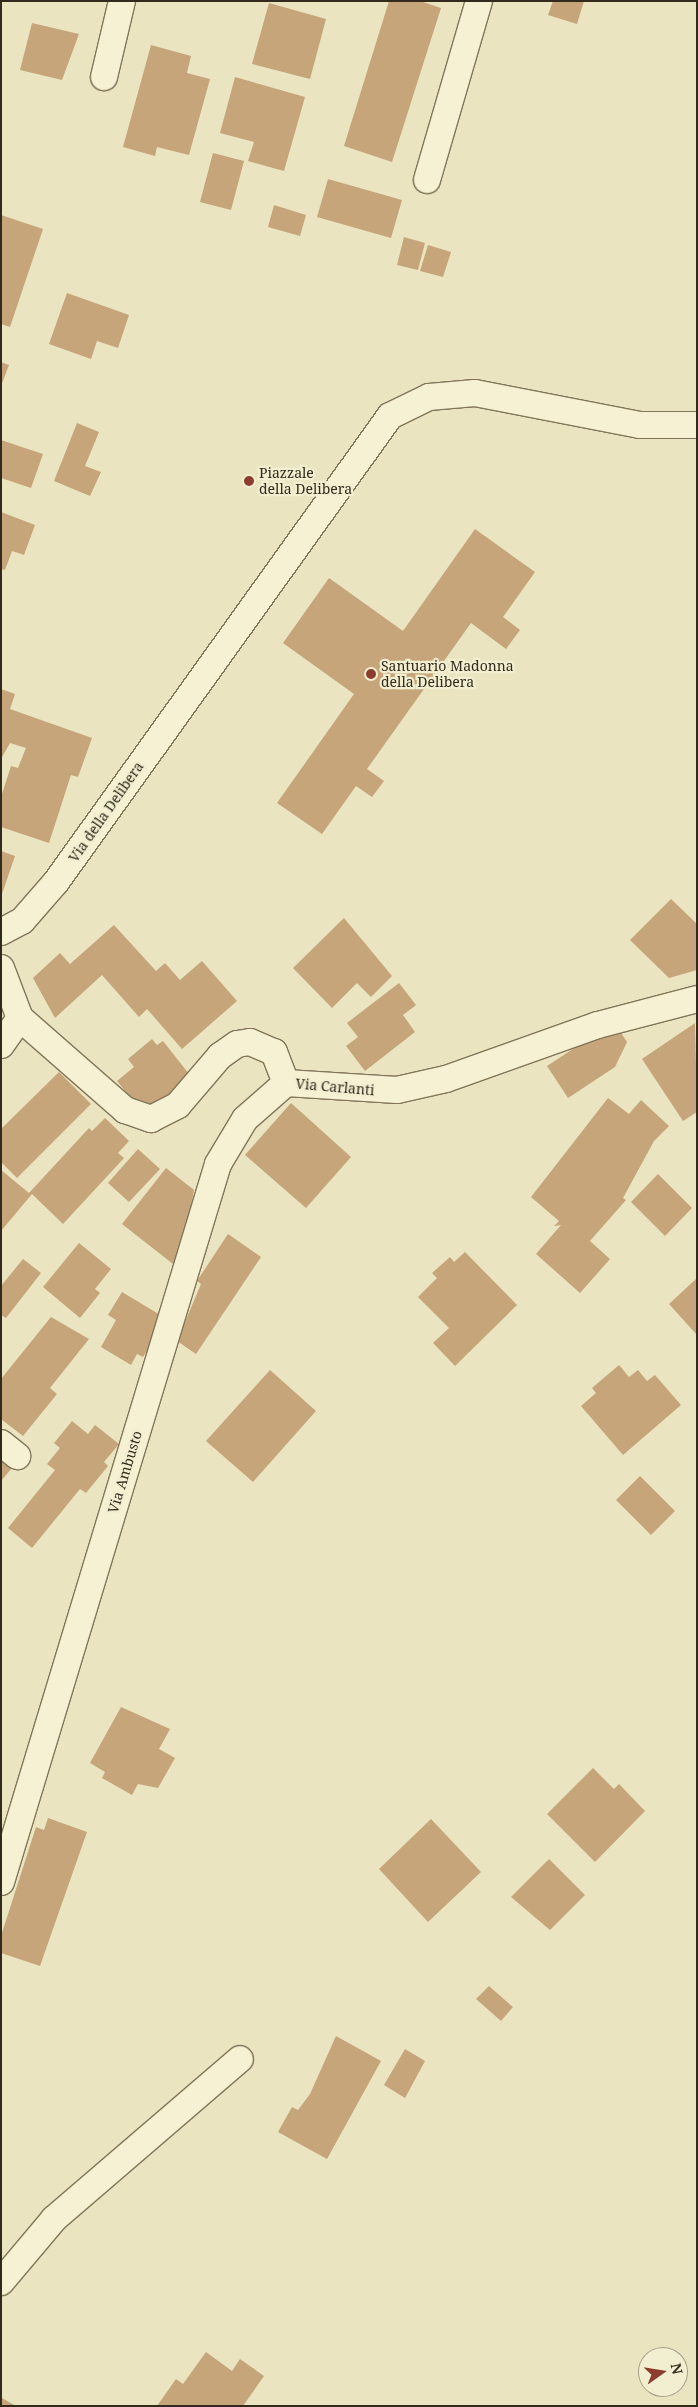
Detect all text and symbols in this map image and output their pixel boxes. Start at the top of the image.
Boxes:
place label: Piazzale della Delibera [259,465,352,498]
marker: Piazzale della Delibera [243,475,255,487]
place label: Santuario Madonna della Delibera [381,658,514,690]
marker: Santuario Madonna della Delibera [365,668,377,680]
street label: Via della Delibera [65,759,147,865]
street label: Via Carlanti [295,1075,375,1099]
street label: Via Ambusto [104,1429,146,1515]
north arrow [638,2347,688,2397]
text: N [667,2361,688,2376]

